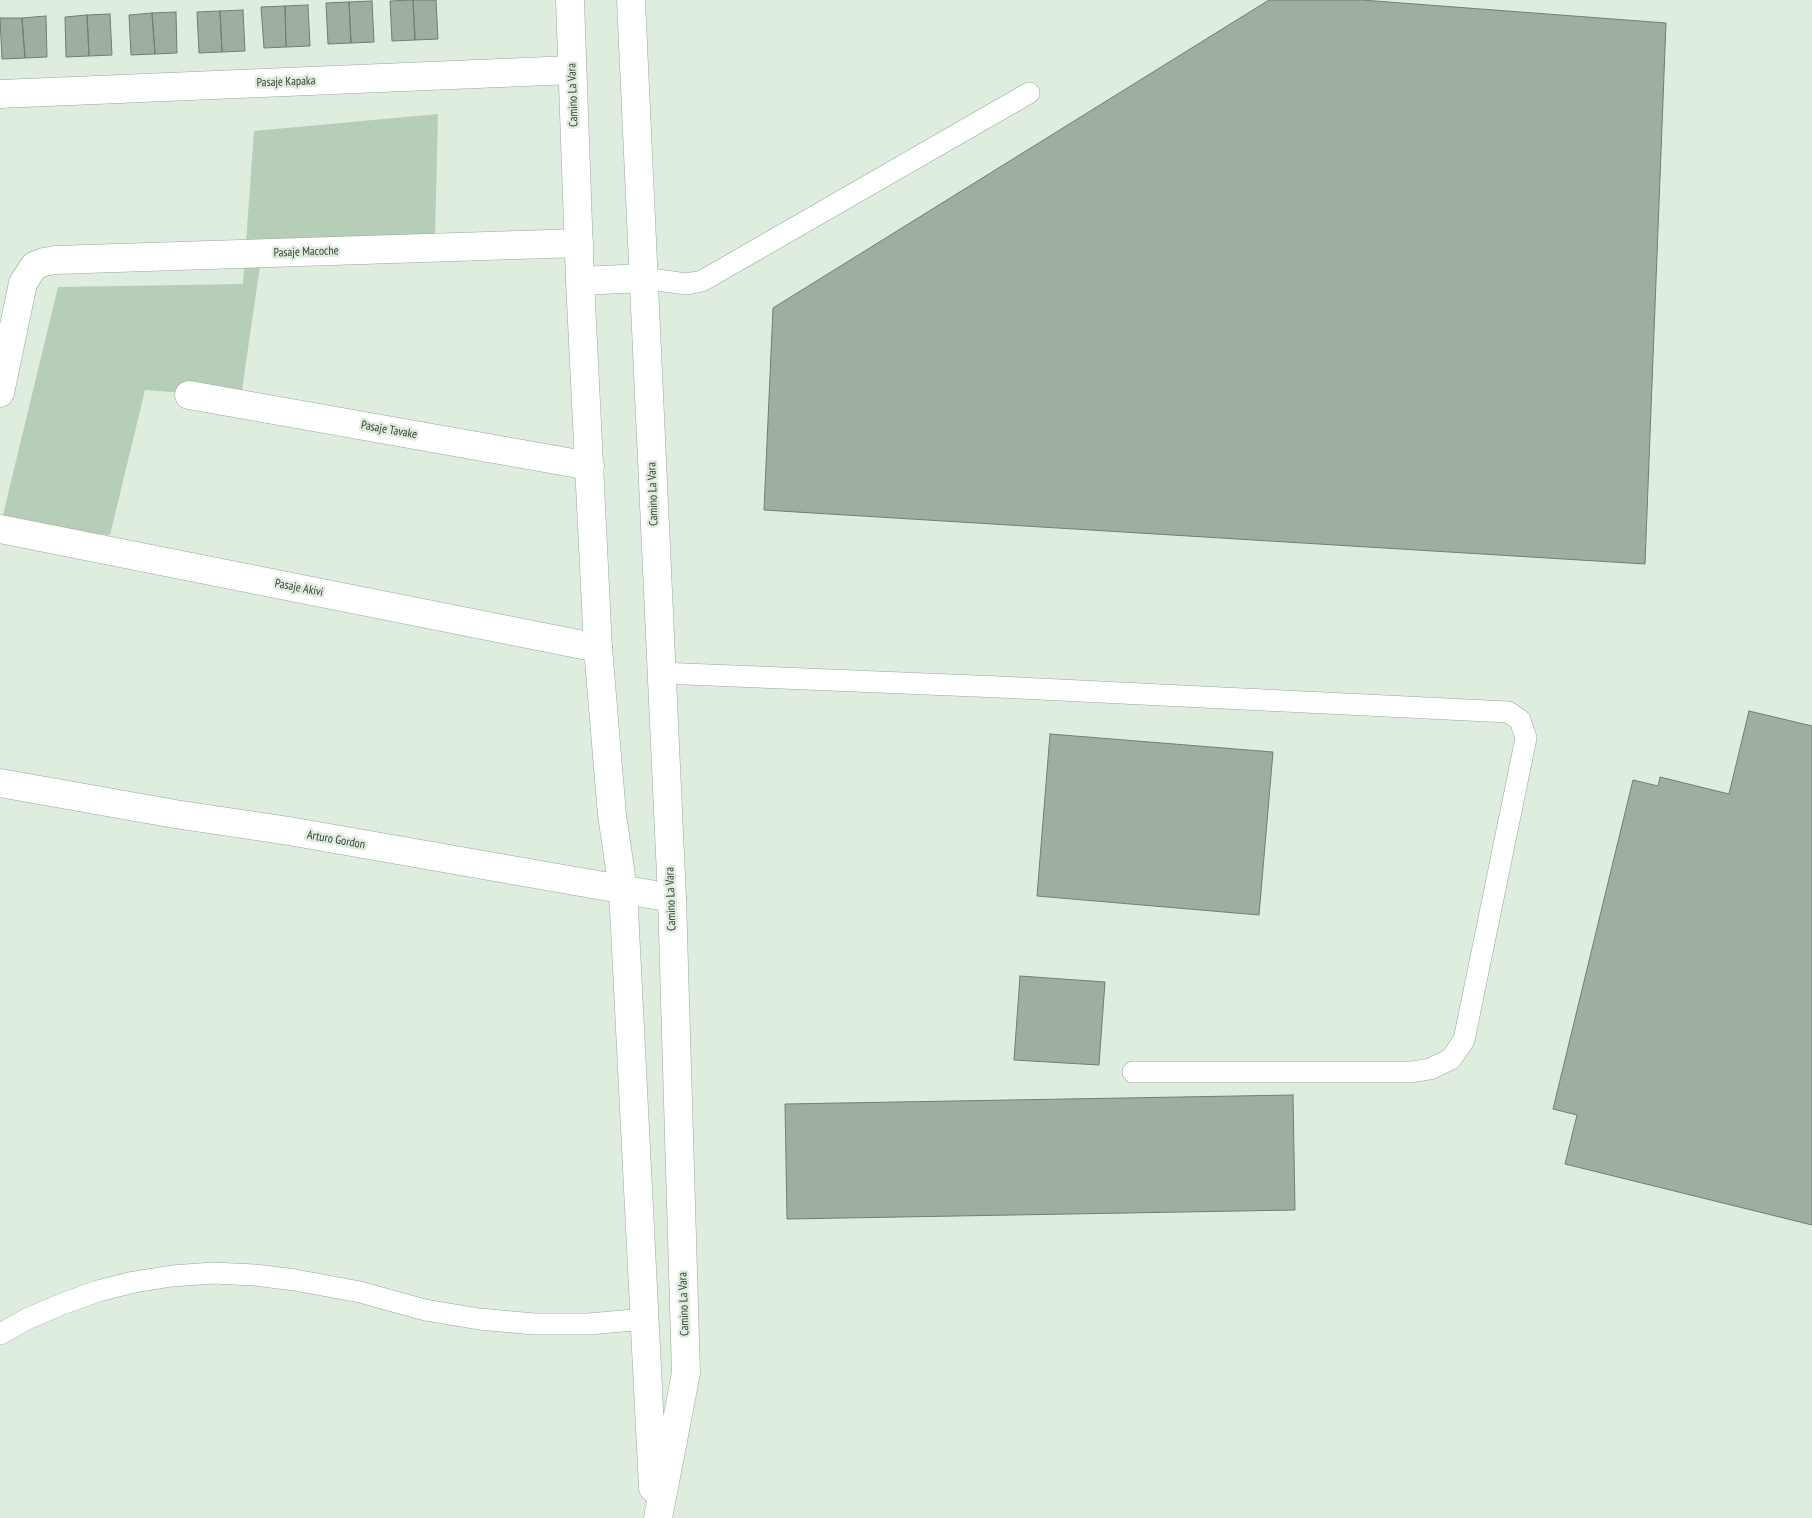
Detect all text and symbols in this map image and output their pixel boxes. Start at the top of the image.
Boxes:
street label: Camino La Vara [565,63,581,127]
street label: Pasaje Kapaka [256,74,316,90]
street label: Pasaje Macoche [273,244,339,260]
street label: Pasaje Tavake [360,418,418,442]
street label: Camino La Vara [645,462,661,526]
street label: Pasaje Akivi [274,576,324,600]
street label: Arturo Gordon [306,828,366,852]
street label: Camino La Vara [663,867,679,931]
street label: Camino La Vara [676,1272,692,1336]

